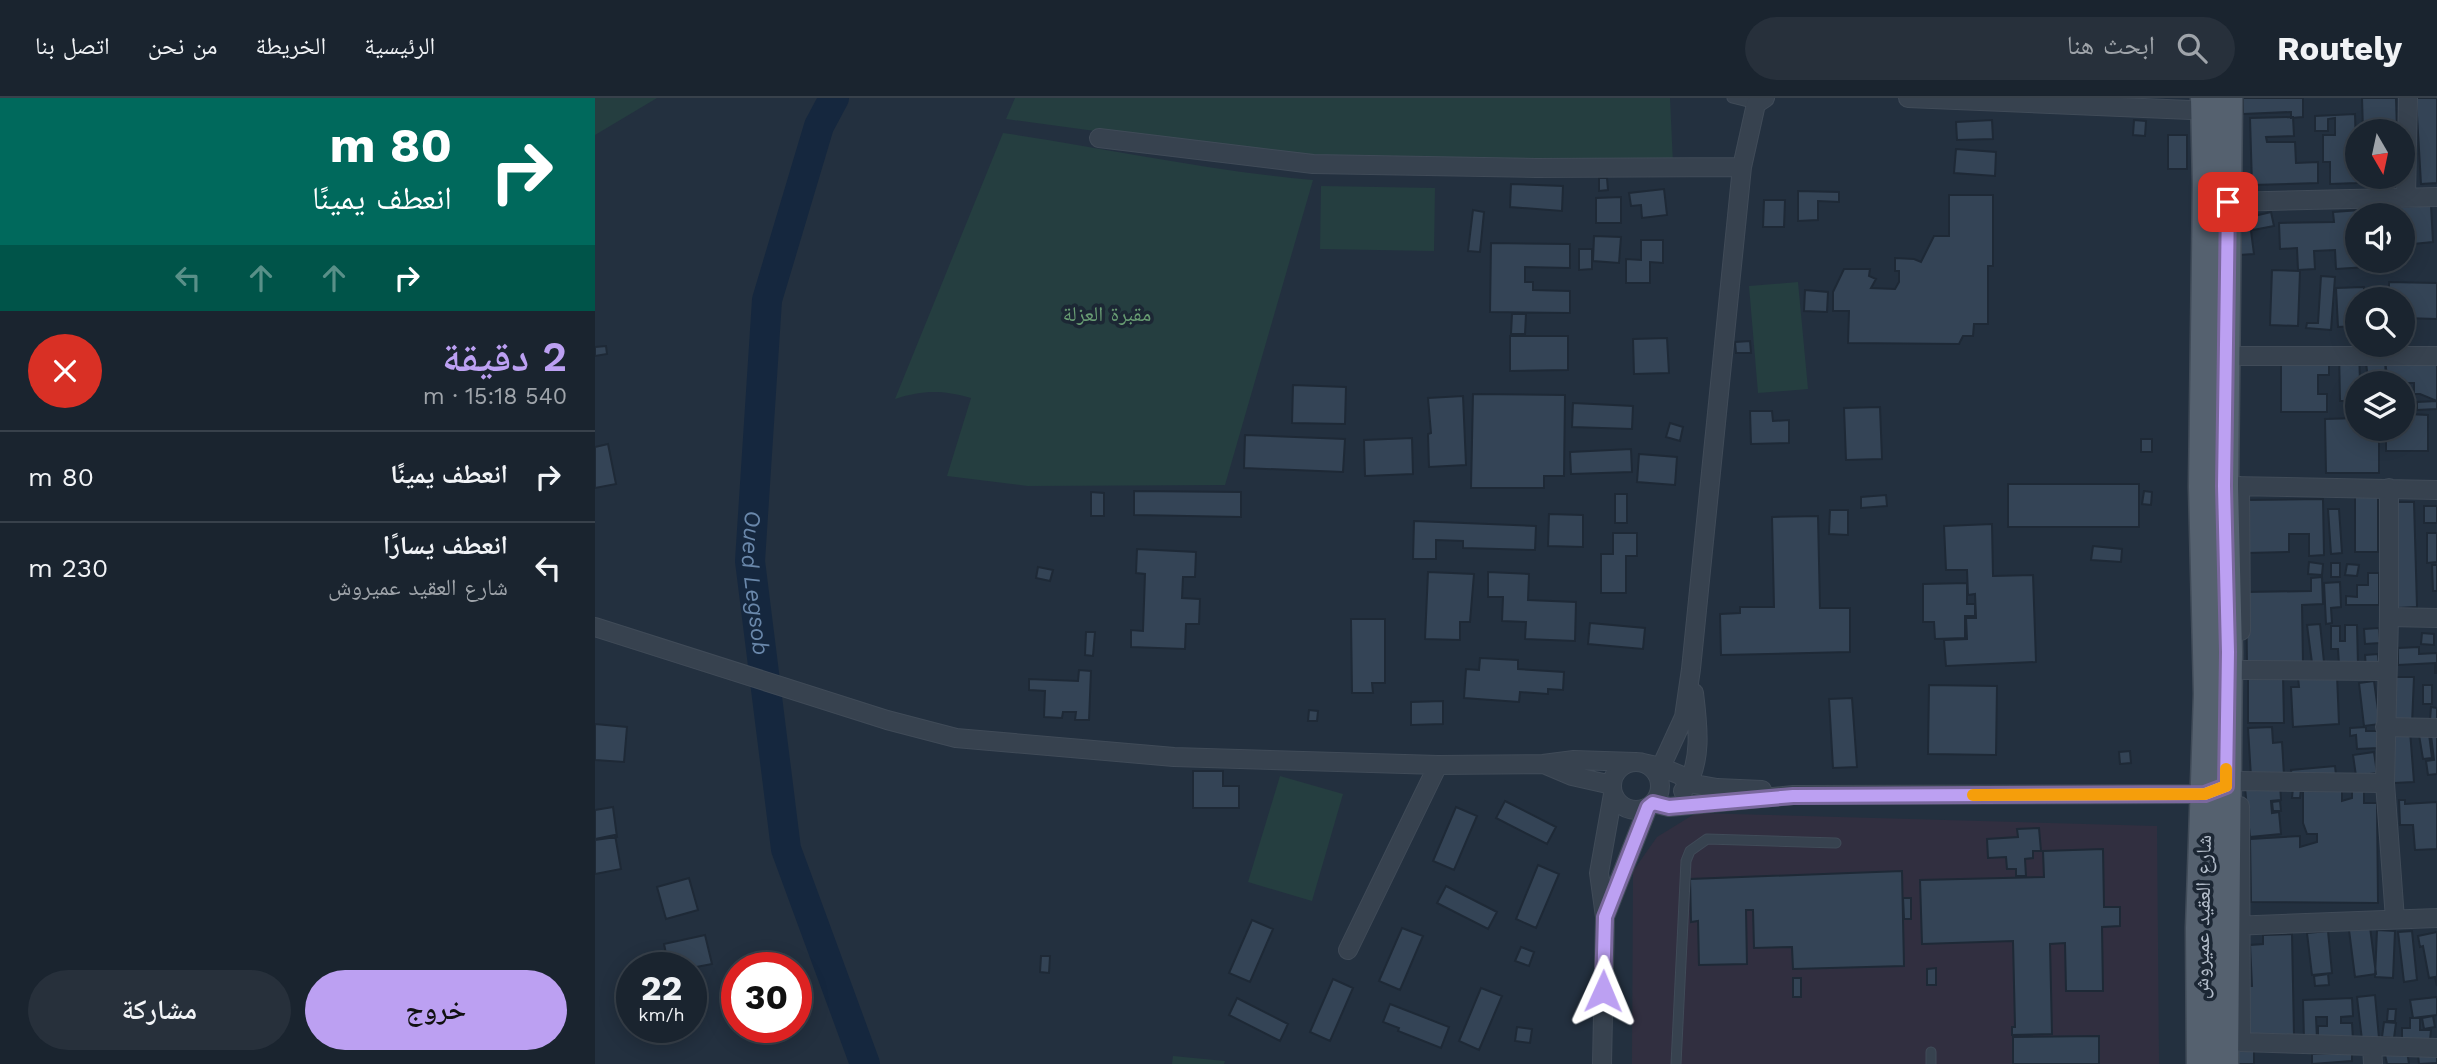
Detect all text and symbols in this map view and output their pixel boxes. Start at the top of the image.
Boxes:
search box [1745,17,2235,80]
icon: search [2173,29,2211,67]
text: Routely [2277,29,2402,68]
text: ابحث هنا [2067,30,2155,60]
text: اتصل بنا [35,32,110,60]
text: من نحن [148,32,217,60]
text: الخريطة [255,32,326,60]
text: الرئيسية [364,32,435,60]
text: 80 m [330,116,452,174]
north arrow [2345,119,2415,189]
map controls [2345,119,2415,441]
icon: right [476,126,567,217]
pin [2198,172,2258,232]
text: انعطف يمينًا [312,179,452,217]
icon: arrive [2209,183,2247,221]
button: sound [2345,203,2415,273]
icon: left [169,259,207,297]
icon: ahead [242,259,280,297]
icon: ahead [315,259,353,297]
icon: right [388,259,426,297]
button: search [2345,287,2415,357]
park label: مقبرة العزلة [1063,301,1151,326]
text: 2 دقيقة [442,332,567,381]
button: close [28,334,102,408]
button: layers [2345,371,2415,441]
text: 540 m · 15:18 [423,383,567,410]
icon: right [529,458,567,496]
text: انعطف يمينًا [390,459,508,489]
text: 80 m [28,462,94,492]
water label: Oued Legsob [736,510,775,657]
text: انعطف يسارًا [383,530,508,560]
icon: left [529,549,567,587]
text: 230 m [28,553,108,583]
text: شارع العقيد عميروش [328,574,508,601]
street label: شارع العقيد عميروش [2188,835,2217,999]
speed limit sign: 30 [721,952,812,1043]
position arrow [1566,954,1640,1028]
text: 22 [641,967,682,1009]
button: مشاركة [28,970,291,1050]
button: خروج [305,970,567,1050]
text: km/h [638,1004,685,1025]

